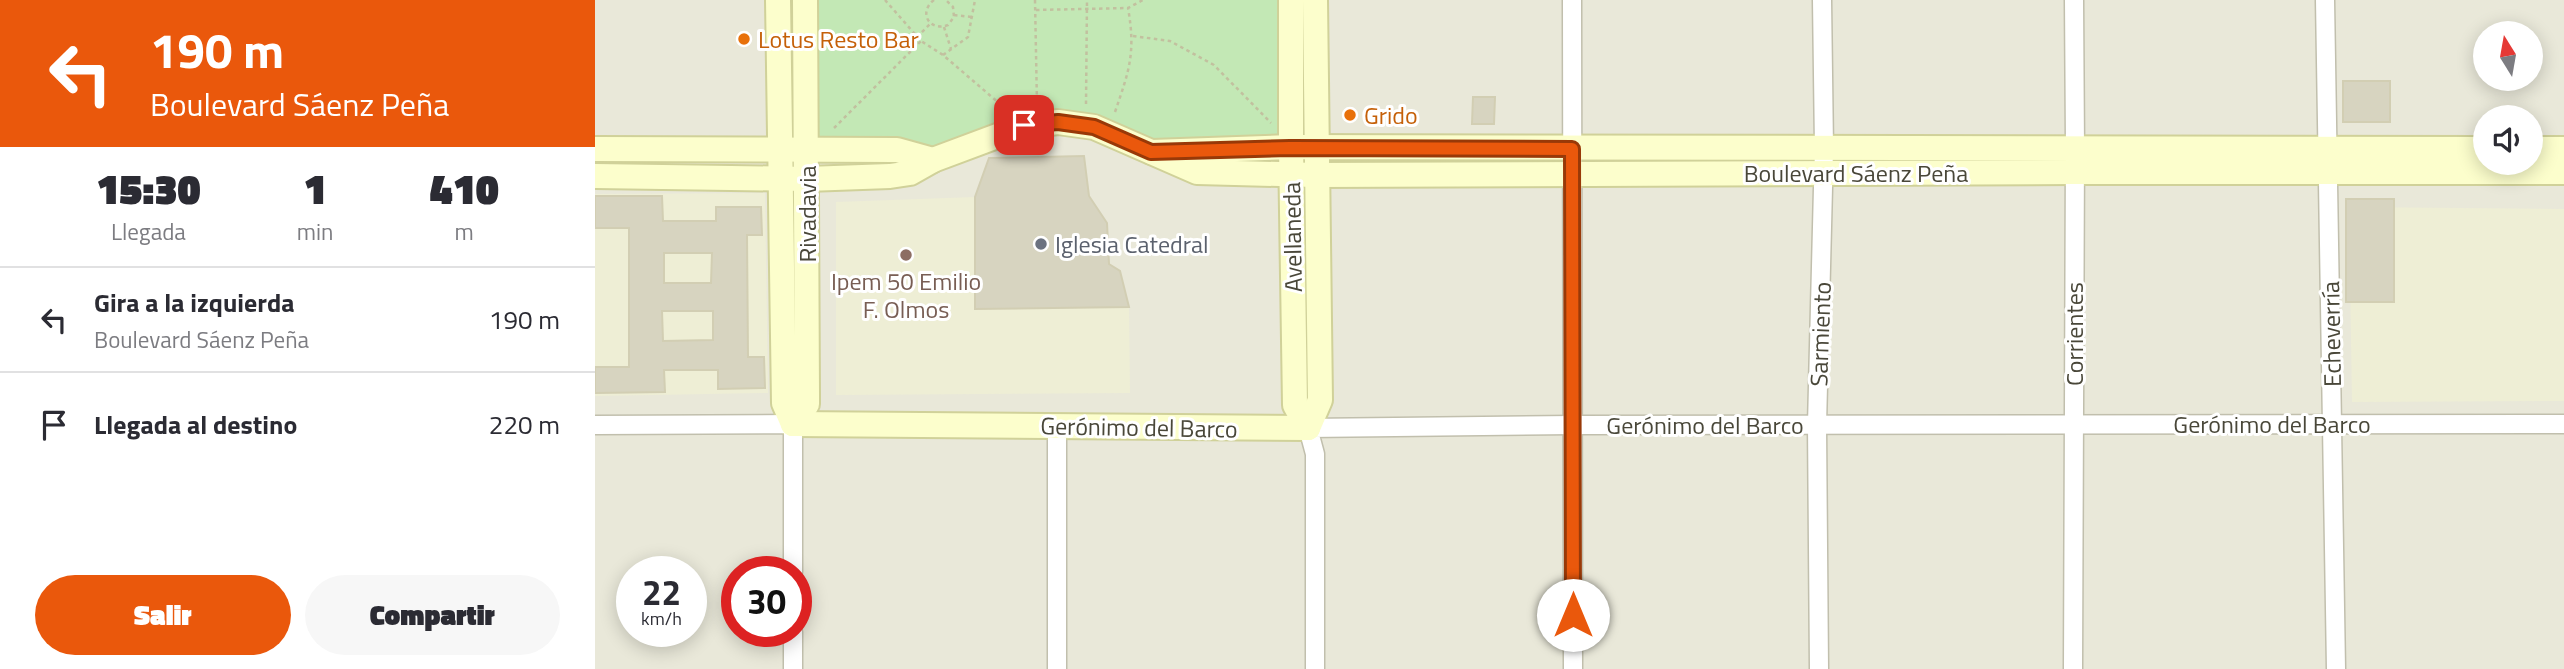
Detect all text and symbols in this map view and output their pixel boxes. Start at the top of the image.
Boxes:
text: 190 m [150,12,284,87]
place label: Lotus Resto Bar [758,21,919,57]
north arrow [2473,21,2543,91]
map controls [2473,21,2543,175]
icon: left [35,28,126,119]
marker: Lotus Resto Bar [736,31,752,47]
text: Boulevard Sáenz Peña [150,80,449,128]
pin [994,95,1054,155]
place label: Grido [1364,97,1418,133]
button: sound [2473,105,2543,175]
icon: arrive [1005,106,1043,144]
marker: Grido [1342,107,1358,123]
street label: Boulevard Sáenz Peña [1744,155,1968,191]
text: 15:30 [96,156,201,220]
text: 1 [304,156,327,220]
text: 410 [430,156,499,220]
street label: Rivadavia [789,166,825,262]
street label: Avellaneda [1273,182,1311,292]
text: Llegada [111,214,186,249]
text: min [297,214,333,249]
text: m [455,214,474,249]
place label: Iglesia Catedral [1055,226,1209,262]
marker: Iglesia Catedral [1033,236,1049,252]
marker: Ipem 50 Emilio F. Olmos [898,247,914,263]
place label: Ipem 50 Emilio F. Olmos [831,263,981,327]
street label: Sarmiento [1800,281,1840,387]
street label: Echeverría [2312,281,2350,387]
street label: Corrientes [2056,282,2092,386]
text: Gira a la izquierda [94,283,295,322]
text: 190 m [489,300,560,339]
icon: left [35,301,73,339]
text: Boulevard Sáenz Peña [94,322,309,357]
text: Llegada al destino [94,405,297,444]
text: 220 m [489,405,560,444]
icon: arrive [35,406,73,444]
street label: Gerónimo del Barco [2173,406,2371,442]
street label: Gerónimo del Barco [1040,407,1238,447]
street label: Gerónimo del Barco [1606,407,1804,443]
speed limit sign: 30 [721,556,812,647]
text: 22 [642,565,681,619]
button: Salir [35,575,291,655]
button: Compartir [305,575,560,655]
position arrow [1536,578,1610,652]
text: km/h [641,605,682,632]

